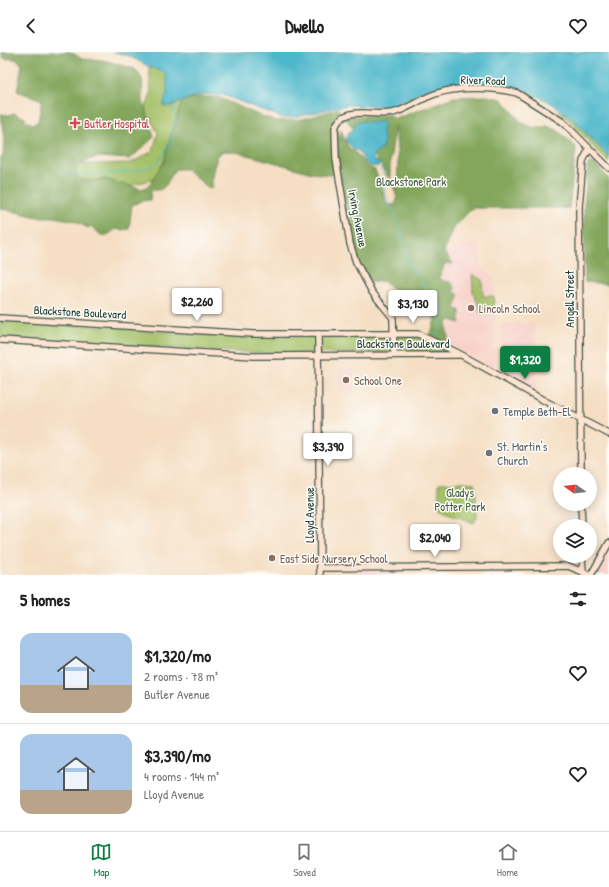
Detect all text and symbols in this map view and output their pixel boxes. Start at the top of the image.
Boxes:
text: Dwello [285,14,324,39]
icon: back [20,15,42,37]
icon: heart [567,15,589,37]
street label: River Road [460,71,506,89]
place label: Butler Hospital [84,115,150,132]
marker: Butler Hospital [69,117,81,129]
park label: Blackstone Park [376,173,446,190]
street label: Irving Avenue [344,187,372,249]
street label: Angell Street [561,269,578,328]
pin: $2,260 [164,288,230,322]
pin: $3,130 [380,290,446,324]
text: $2,260 [181,292,213,310]
text: $3,130 [397,294,429,312]
place label: Lincoln School [479,300,541,317]
street label: Blackstone Boulevard [33,301,127,323]
marker: Lincoln School [466,303,476,313]
street label: Blackstone Boulevard [357,335,450,352]
pin: $1,320 [492,346,558,380]
text: $1,320 [509,350,541,368]
place label: School One [354,372,402,389]
marker: School One [341,375,351,385]
place label: Temple Beth-El [503,403,572,420]
marker: Temple Beth-El [490,406,500,416]
pin: $3,390 [295,433,361,467]
text: $3,390 [312,437,344,455]
place label: St. Martin's Church [497,438,548,469]
marker: St. Martin's Church [484,448,494,458]
north arrow [553,467,597,511]
map controls [553,467,597,563]
park label: Gladys Potter Park [434,484,486,515]
street label: Lloyd Avenue [301,487,318,543]
button: layers [553,519,597,563]
pin: $2,040 [402,524,468,558]
text: $2,040 [419,528,451,546]
place label: East Side Nursery School [280,550,388,567]
marker: East Side Nursery School [267,553,277,563]
text: 5 homes [20,588,70,611]
icon: filters [567,588,589,610]
text: $1,320/mo [144,644,211,667]
icon: home [52,649,100,697]
icon: heart [567,662,589,684]
text: 2 rooms · 78 m² [144,667,218,685]
text: Butler Avenue [144,685,210,703]
text: $3,390/mo [144,744,211,767]
icon: home [52,750,100,798]
icon: heart [567,763,589,785]
text: 4 rooms · 144 m² [144,767,219,785]
text: Lloyd Avenue [144,785,204,803]
tab: Map [90,841,112,879]
tab: Saved [293,841,316,879]
tab: Home [497,841,519,879]

